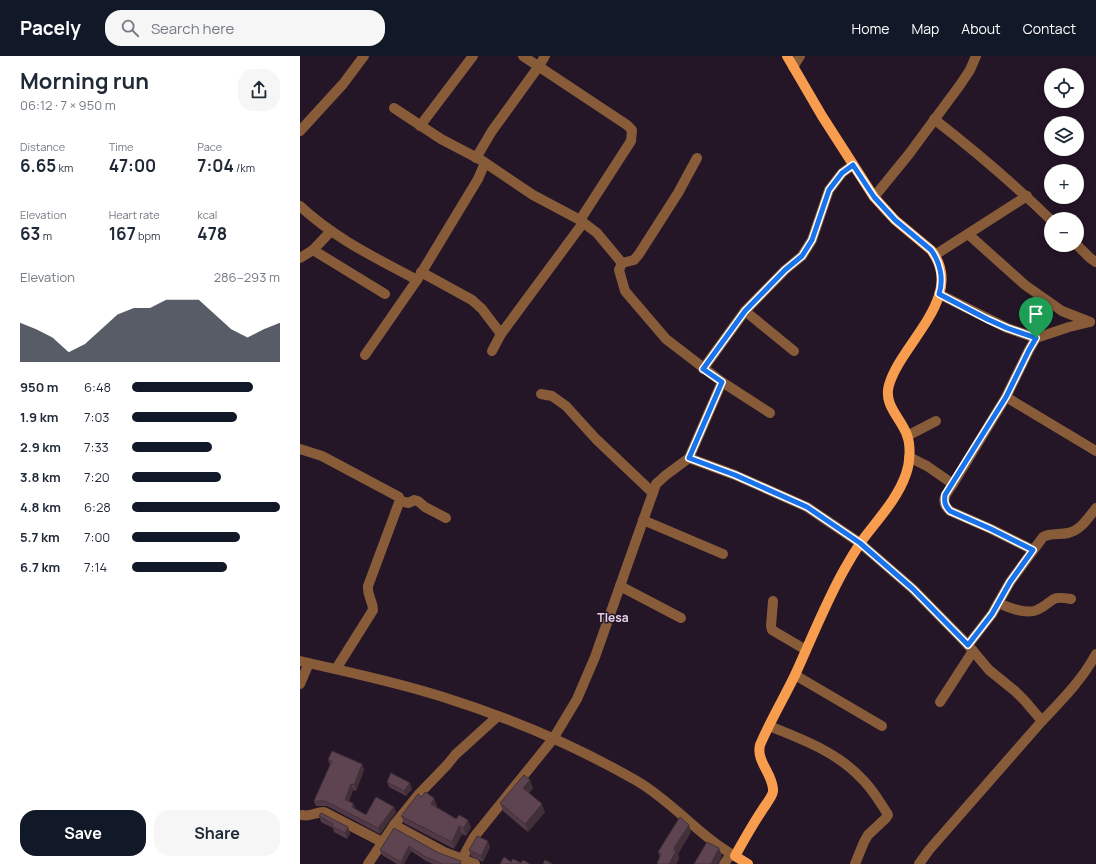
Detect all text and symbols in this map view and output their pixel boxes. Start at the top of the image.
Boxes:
search box [105,10,385,46]
text: Pacely [20,15,81,41]
icon: search [119,17,141,39]
text: Search here [151,18,234,39]
text: Home [852,19,889,38]
text: Map [911,19,939,38]
text: About [961,19,1001,38]
text: Contact [1023,19,1076,38]
text: Morning run [20,66,149,96]
map controls [1044,68,1084,252]
button: locate [1044,68,1084,108]
button: share [238,69,280,111]
text: 06:12 · 7 × 950 m [20,96,116,114]
button: layers [1044,116,1084,156]
text: Distance [20,139,65,154]
text: Time [109,139,134,154]
text: Pace [197,139,222,154]
text: 6.65 [20,154,56,177]
text: 47:00 [109,154,156,177]
text: 7:04 [197,154,234,177]
text: km [56,160,73,175]
text: /km [234,160,255,175]
button: + [1044,164,1084,204]
text: Elevation [20,207,66,222]
text: Heart rate [109,207,160,222]
text: kcal [197,207,217,222]
button: − [1044,212,1084,252]
text: 63 [20,222,40,245]
text: 167 [109,222,136,245]
text: 478 [197,222,227,245]
text: m [40,228,52,243]
text: bpm [136,228,160,243]
text: Elevation [20,268,75,286]
text: 286–293 m [214,268,280,286]
pin [1019,297,1053,338]
icon: arrive [1025,303,1047,325]
text: 950 m [20,378,59,396]
text: 6:48 [84,378,111,396]
text: 1.9 km [20,408,58,426]
text: 7:03 [84,408,110,426]
text: 2.9 km [20,438,61,456]
text: 7:33 [84,438,109,456]
text: 3.8 km [20,468,61,486]
text: 7:20 [84,468,110,486]
text: 4.8 km [20,498,61,516]
text: 6:28 [84,498,111,516]
text: 5.7 km [20,528,60,546]
text: 7:00 [84,528,110,546]
text: 6.7 km [20,558,60,576]
text: 7:14 [84,558,107,576]
district label: Tlesa [597,609,629,626]
button: Save [20,810,146,856]
button: Share [154,810,280,856]

